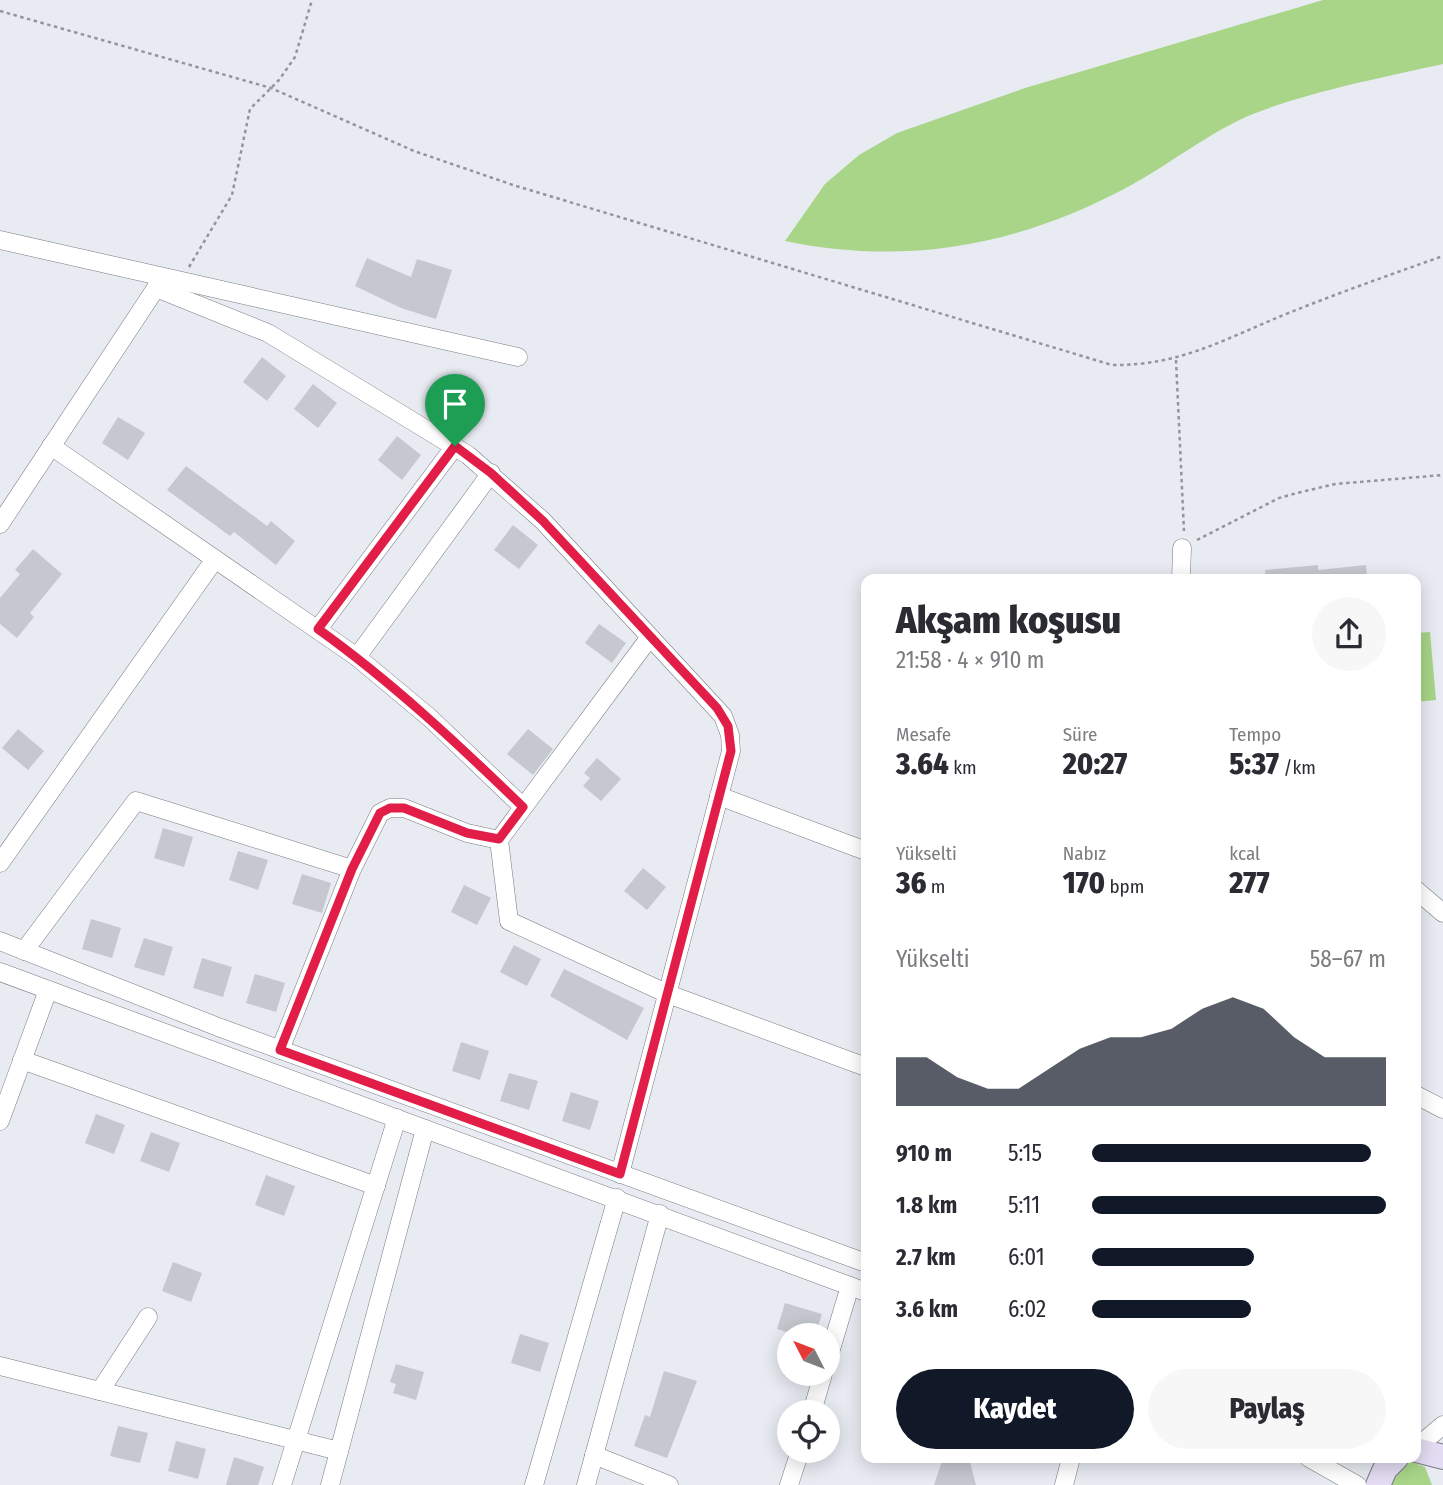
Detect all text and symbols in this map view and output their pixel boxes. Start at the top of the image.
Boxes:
pin [425,374,485,446]
icon: arrive [436,385,474,423]
text: Akşam koşusu [896,597,1121,643]
button: share [1312,597,1386,671]
text: 21:58 · 4 × 910 m [896,646,1045,674]
text: Mesafe [896,723,951,746]
text: Süre [1063,723,1098,746]
text: Tempo [1229,723,1281,746]
text: 3.64 [896,746,949,782]
text: 20:27 [1063,746,1127,782]
text: 5:37 [1229,746,1279,782]
text: km [949,756,977,779]
text: /km [1279,756,1316,779]
text: Yükselti [896,842,957,865]
text: Nabız [1063,842,1106,865]
text: kcal [1229,842,1260,865]
text: 36 [896,865,926,901]
text: 170 [1063,865,1105,901]
text: 277 [1229,865,1269,901]
text: m [926,875,945,898]
text: bpm [1105,875,1144,898]
text: Yükselti [896,945,970,973]
text: 58–67 m [1310,945,1386,973]
text: 910 m [896,1139,952,1167]
text: 5:15 [1008,1139,1042,1167]
text: 1.8 km [896,1191,957,1219]
text: 5:11 [1008,1191,1040,1219]
text: 2.7 km [896,1243,956,1271]
text: 6:01 [1008,1243,1045,1271]
text: 3.6 km [896,1295,958,1323]
text: 6:02 [1008,1295,1046,1323]
north arrow [777,1323,840,1386]
map controls [777,1323,840,1463]
button: Kaydet [896,1369,1134,1449]
button: Paylaş [1148,1369,1386,1449]
button: locate [777,1400,840,1463]

